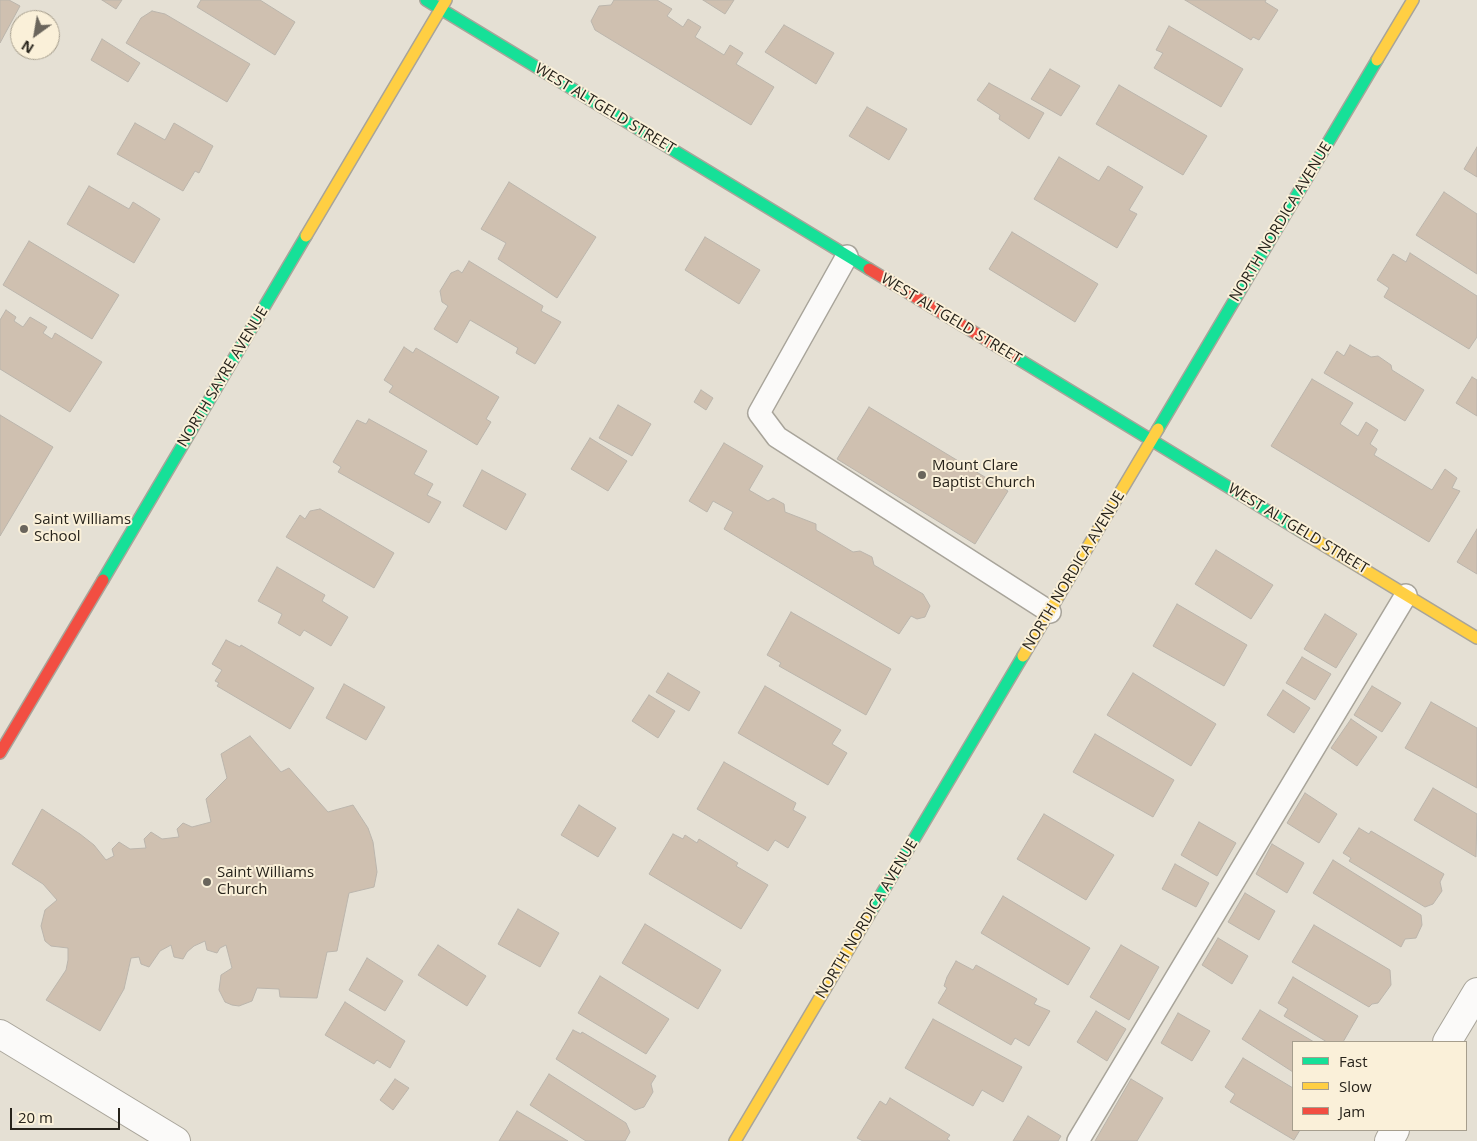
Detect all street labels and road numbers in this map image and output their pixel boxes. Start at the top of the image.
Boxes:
street label: WEST ALTGELD STREET [532,60,678,158]
street label: NORTH NORDICA AVENUE [1226,139,1336,305]
street label: WEST ALTGELD STREET [878,270,1024,368]
street label: NORTH SAYRE AVENUE [174,304,272,450]
street label: WEST ALTGELD STREET [1225,480,1371,578]
street label: NORTH NORDICA AVENUE [1019,488,1129,654]
street label: NORTH NORDICA AVENUE [812,836,922,1002]

